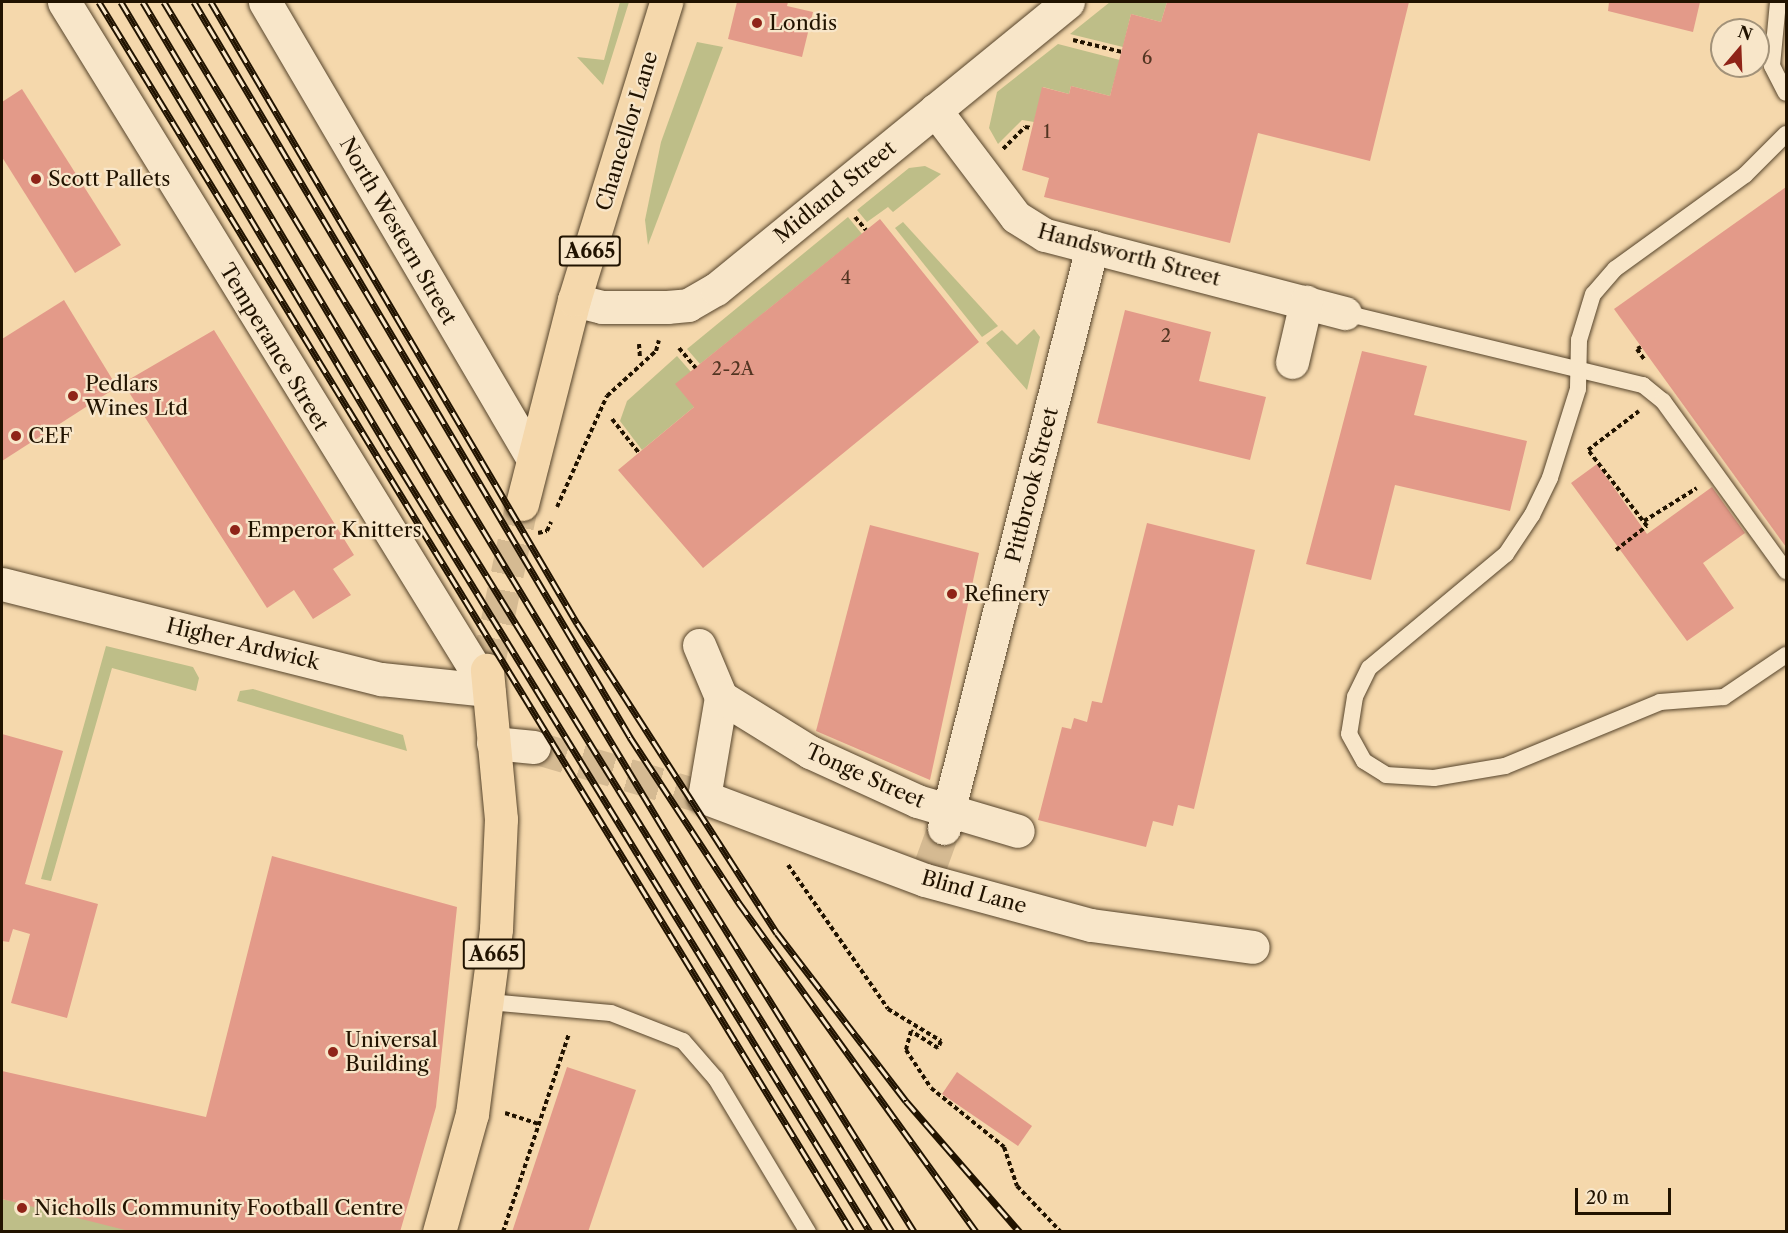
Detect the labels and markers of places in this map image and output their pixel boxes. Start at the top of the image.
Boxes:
place label: Londis [769,10,837,36]
marker: Londis [750,16,764,30]
place label: Scott Pallets [48,166,170,192]
marker: Scott Pallets [29,172,43,186]
place label: Pedlars Wines Ltd [85,371,188,421]
marker: Pedlars Wines Ltd [66,389,80,403]
place label: CEF [28,423,72,449]
marker: CEF [9,429,23,443]
place label: Emperor Knitters [247,517,422,543]
marker: Emperor Knitters [228,523,242,537]
place label: Refinery [964,581,1050,607]
marker: Refinery [945,587,959,601]
place label: Universal Building [345,1027,438,1077]
marker: Universal Building [326,1045,340,1059]
place label: Nicholls Community Football Centre [34,1195,404,1221]
marker: Nicholls Community Football Centre [15,1201,29,1215]

